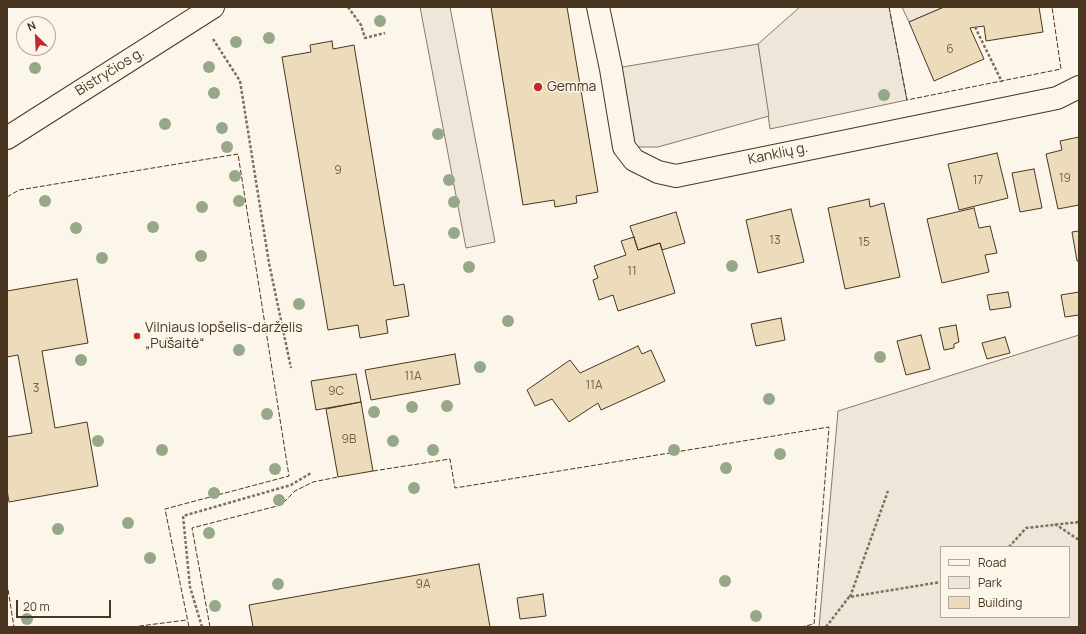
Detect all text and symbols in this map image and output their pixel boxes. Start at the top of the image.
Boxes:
north arrow [16,16,56,56]
text: N [25,17,38,34]
house number: 6 [946,43,954,57]
street label: Bistryčios g. [73,44,147,100]
place label: Gemma [547,79,596,95]
marker: Gemma [532,81,544,93]
street label: Kanklių g. [746,139,810,169]
house number: 9 [334,164,342,178]
house number: 19 [1059,172,1071,186]
house number: 17 [973,174,983,188]
house number: 13 [769,234,781,248]
house number: 15 [858,236,870,250]
house number: 11 [627,265,637,279]
place label: Vilniaus lopšelis-darželis „Pušaitė“ [145,320,303,352]
marker: Vilniaus lopšelis-darželis „Pušaitė“ [132,331,142,341]
house number: 11A [405,370,421,384]
house number: 11A [586,379,602,393]
house number: 3 [33,382,39,396]
house number: 9C [328,385,344,399]
house number: 9B [342,433,356,447]
legend [940,546,1070,618]
text: Road [978,554,1006,571]
text: Park [978,574,1002,591]
house number: 9A [415,578,431,592]
scale bar [18,592,113,618]
text: Building [978,594,1022,611]
text: 20 m [23,598,50,615]

